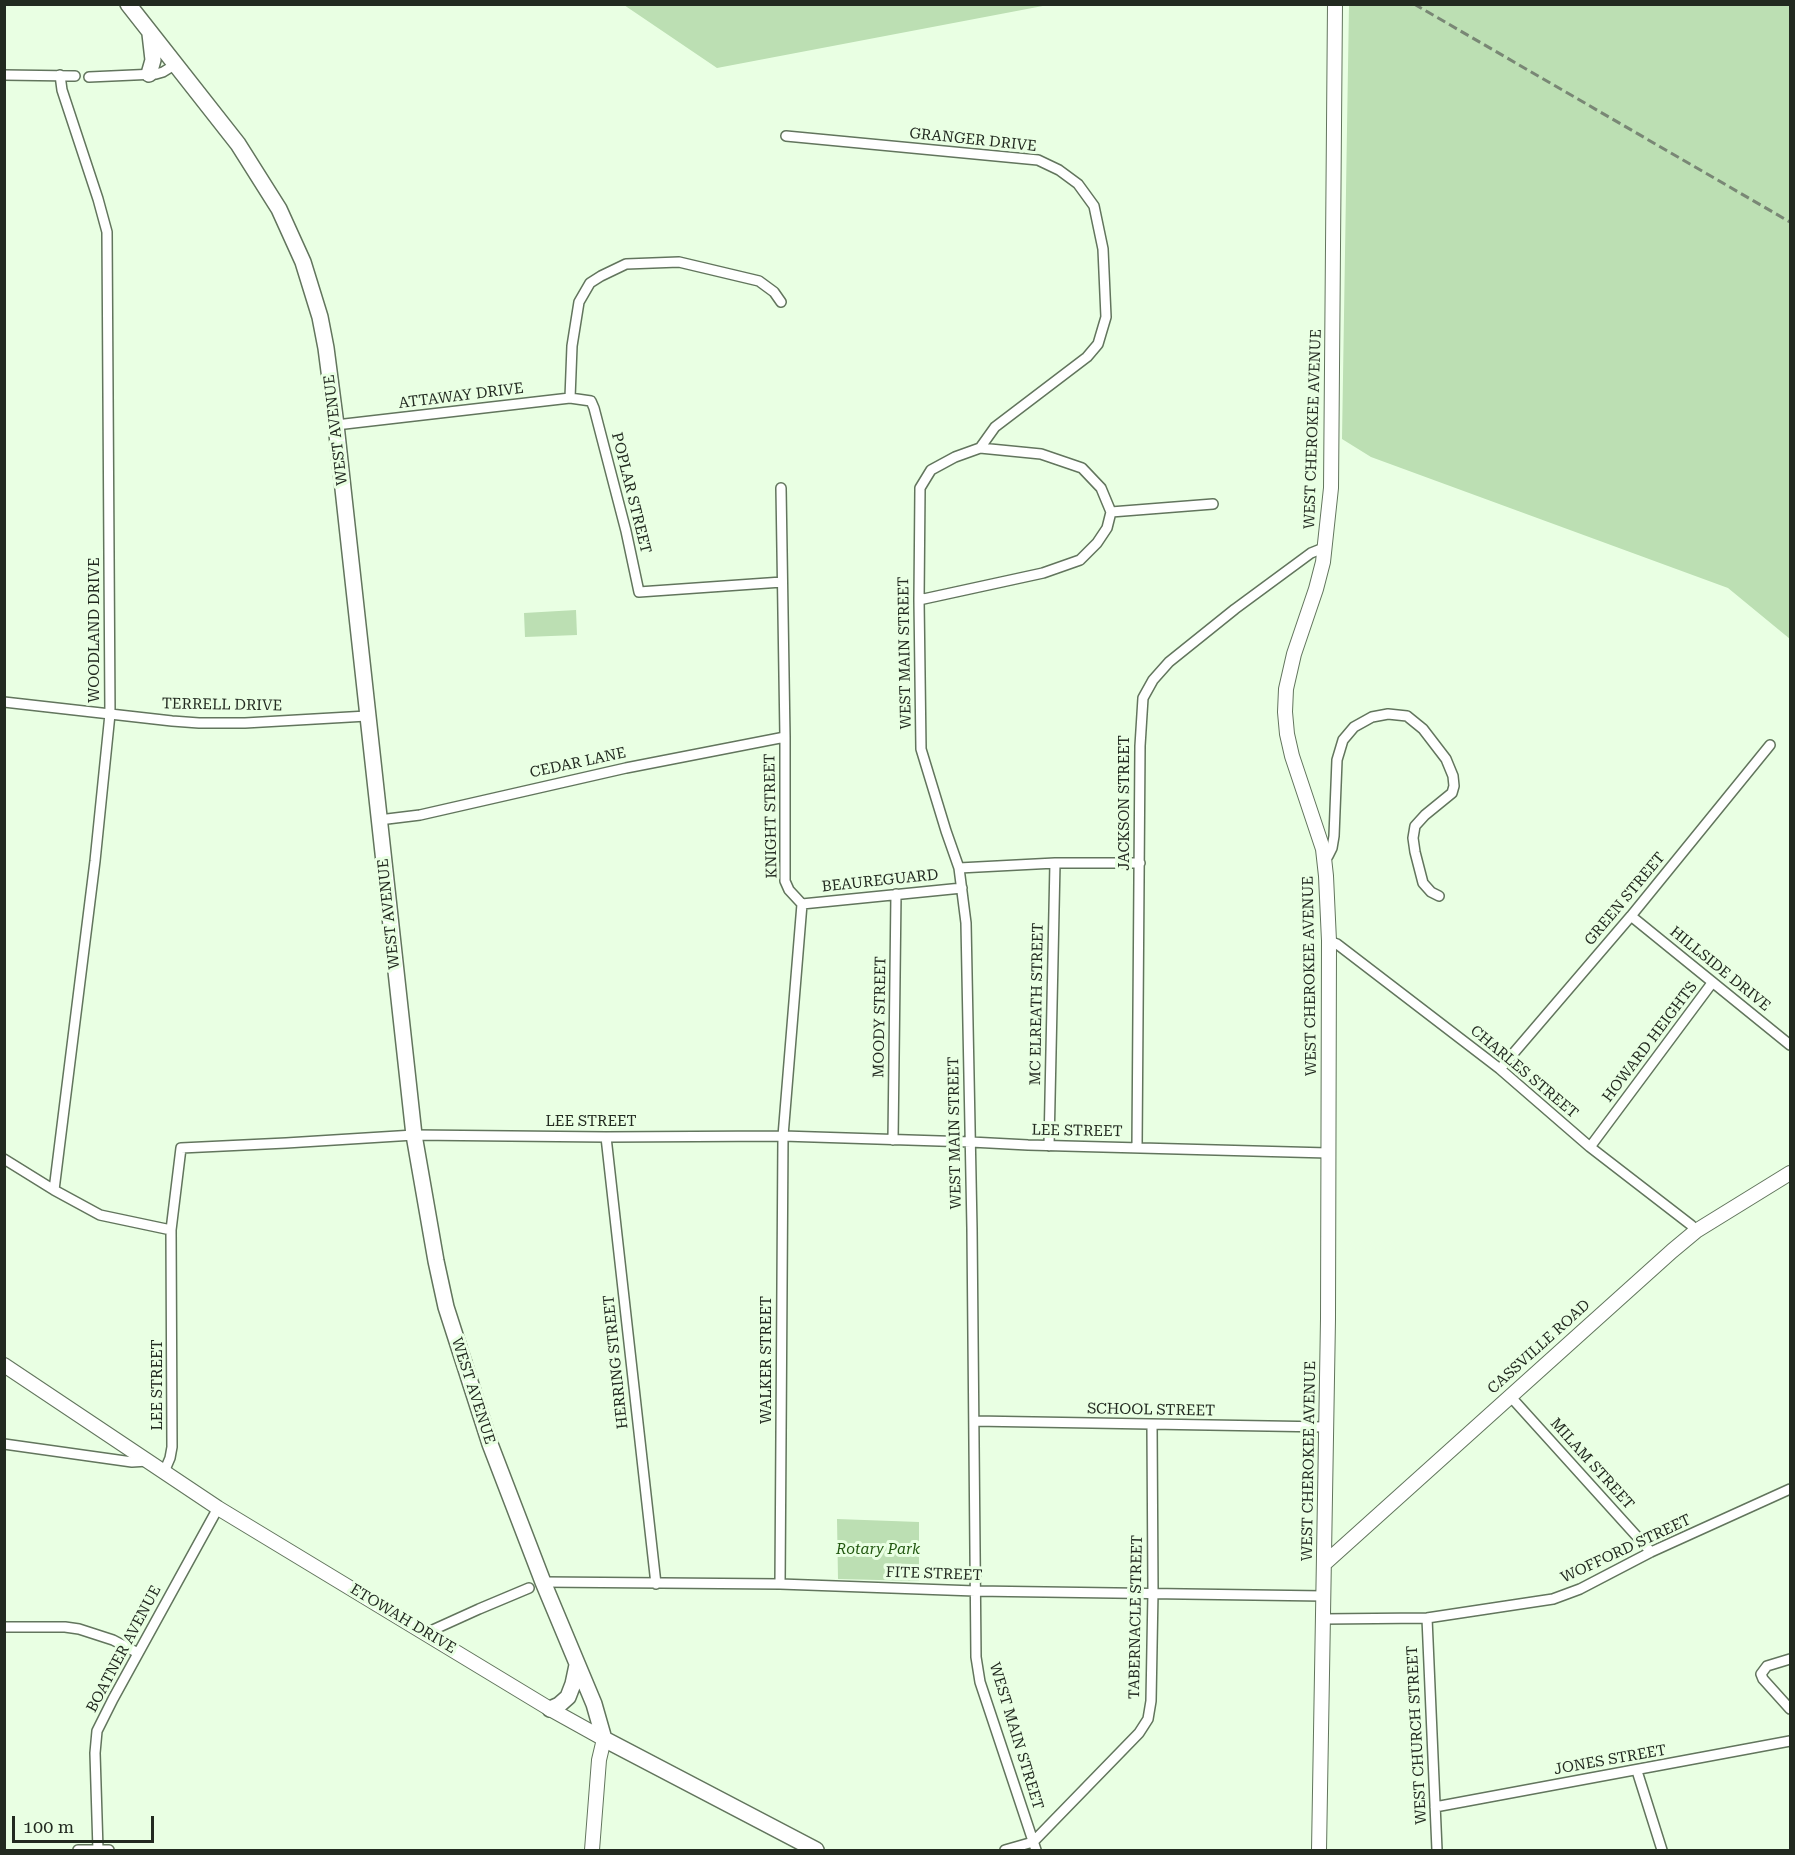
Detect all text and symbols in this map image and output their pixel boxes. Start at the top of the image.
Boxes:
street label: GRANGER DRIVE [908,124,1038,156]
street label: WEST CHEROKEE AVENUE [1301,329,1325,529]
street label: WEST AVENUE [320,374,352,486]
street label: ATTAWAY DRIVE [398,379,524,413]
street label: POPLAR STREET [607,431,655,555]
street label: WOODLAND DRIVE [86,557,104,703]
street label: WEST MAIN STREET [895,576,915,730]
street label: TERRELL DRIVE [162,695,282,715]
street label: JACKSON STREET [1116,735,1134,871]
street label: CEDAR LANE [528,744,628,782]
street label: KNIGHT STREET [761,753,781,879]
street label: GREEN STREET [1581,849,1669,949]
street label: WEST AVENUE [374,858,404,970]
street label: BEAUREGUARD [821,866,939,896]
street label: WEST CHEROKEE AVENUE [1299,876,1321,1076]
street label: MC ELREATH STREET [1027,922,1047,1086]
street label: HILLSIDE DRIVE [1666,923,1774,1015]
street label: MOODY STREET [870,956,890,1078]
street label: HOWARD HEIGHTS [1599,978,1701,1106]
street label: CHARLES STREET [1467,1022,1581,1122]
street label: WEST MAIN STREET [945,1056,965,1210]
street label: LEE STREET [545,1113,637,1131]
street label: LEE STREET [1031,1121,1123,1141]
street label: HERRING STREET [600,1294,632,1430]
street label: WALKER STREET [758,1296,776,1424]
street label: CASSVILLE ROAD [1484,1296,1594,1398]
street label: WEST AVENUE [447,1335,499,1447]
street label: LEE STREET [149,1339,167,1431]
street label: WEST CHEROKEE AVENUE [1298,1361,1320,1561]
street label: SCHOOL STREET [1087,1400,1215,1420]
street label: MILAM STREET [1546,1415,1638,1513]
street label: WOFFORD STREET [1558,1511,1694,1587]
street label: TABERNACLE STREET [1126,1535,1146,1699]
park label: Rotary Park [836,1541,920,1559]
street label: FITE STREET [885,1563,983,1585]
street label: ETOWAH DRIVE [347,1580,459,1658]
street label: BOATNER AVENUE [83,1583,165,1715]
street label: WEST CHURCH STREET [1403,1645,1431,1825]
street label: WEST MAIN STREET [985,1660,1047,1812]
street label: JONES STREET [1552,1741,1668,1779]
scale bar [15,1804,158,1842]
text: 100 m [23,1816,74,1837]

